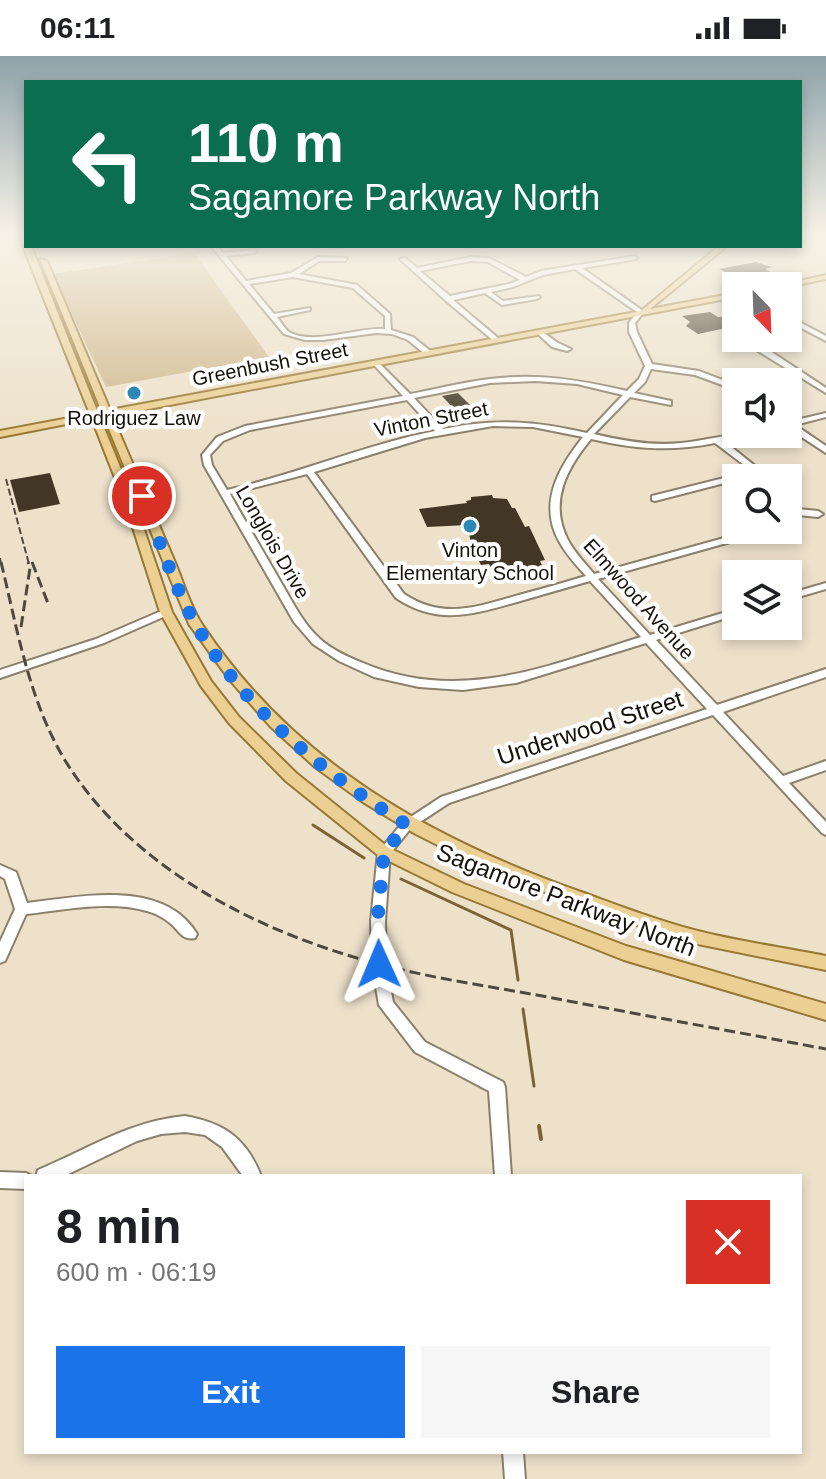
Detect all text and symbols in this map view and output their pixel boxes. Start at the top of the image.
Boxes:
text: 06:11 [40,11,115,44]
text: 110 m [188,111,344,174]
icon: left [56,112,160,216]
text: Sagamore Parkway North [188,177,600,218]
north arrow [722,272,802,352]
map controls [722,272,802,640]
street label: Greenbush Street [190,338,350,390]
button: sound [722,368,802,448]
marker: Rodriguez Law [125,384,143,402]
street label: Vinton Street [372,397,490,441]
place label: Rodriguez Law [67,407,201,429]
pin [108,462,176,530]
button: search [722,464,802,544]
icon: arrive [120,474,164,518]
street label: Longlois Drive [232,482,314,602]
marker: Vinton Elementary School [461,517,479,535]
street label: Elmwood Avenue [579,534,699,664]
place label: Vinton Elementary School [386,539,554,584]
button: layers [722,560,802,640]
street label: Underwood Street [494,685,686,770]
street label: Sagamore Parkway North [433,838,699,961]
position arrow [337,922,421,1006]
text: 8 min [56,1200,181,1253]
button: close [686,1200,770,1284]
text: 600 m · 06:19 [56,1257,216,1287]
button: Exit [56,1346,405,1438]
button: Share [421,1346,770,1438]

